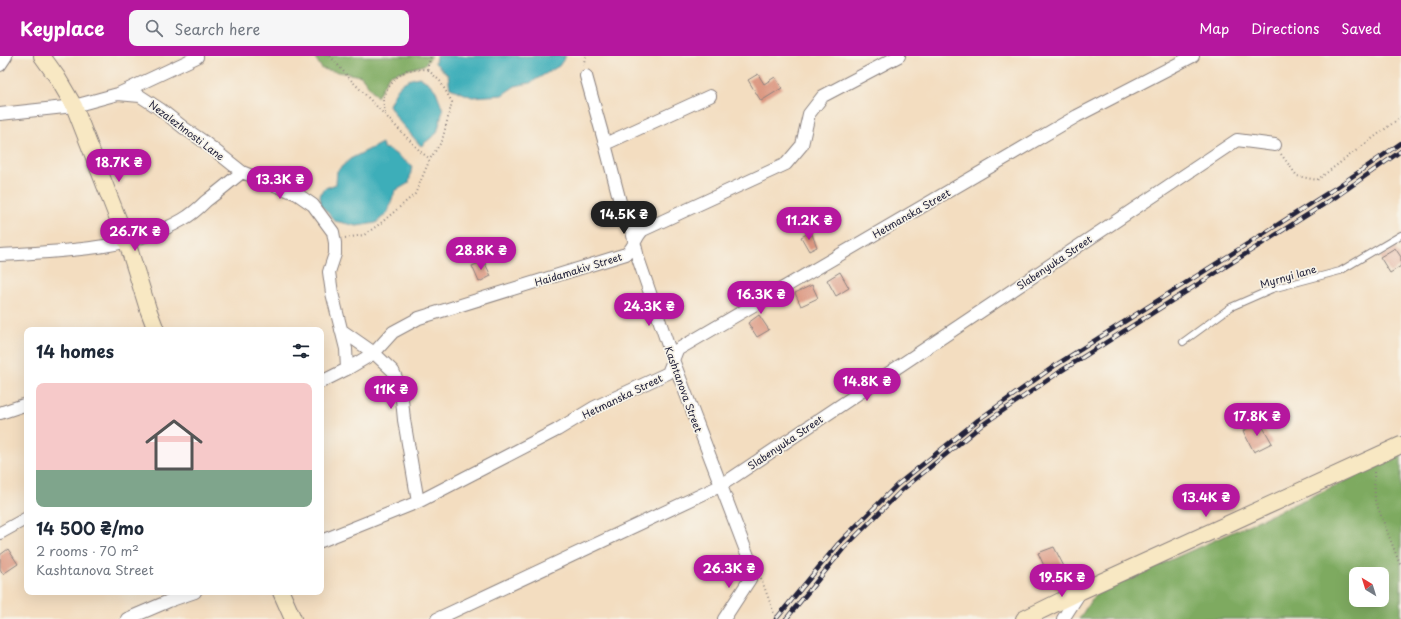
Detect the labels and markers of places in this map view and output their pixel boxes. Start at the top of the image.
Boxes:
pin: 18.7K ₴ [82,149,156,183]
pin: 13.3K ₴ [243,166,317,200]
pin: 14.5K ₴ [587,201,661,235]
pin: 11.2K ₴ [772,207,846,241]
pin: 26.7K ₴ [98,218,172,252]
pin: 28.8K ₴ [444,237,518,271]
pin: 16.3K ₴ [724,281,798,315]
pin: 24.3K ₴ [612,293,686,327]
pin: 14.8K ₴ [830,368,904,402]
pin: 11K ₴ [363,376,419,410]
pin: 17.8K ₴ [1220,403,1294,437]
pin: 13.4K ₴ [1169,484,1243,518]
pin: 26.3K ₴ [692,555,766,589]
pin: 19.5K ₴ [1025,564,1099,598]

